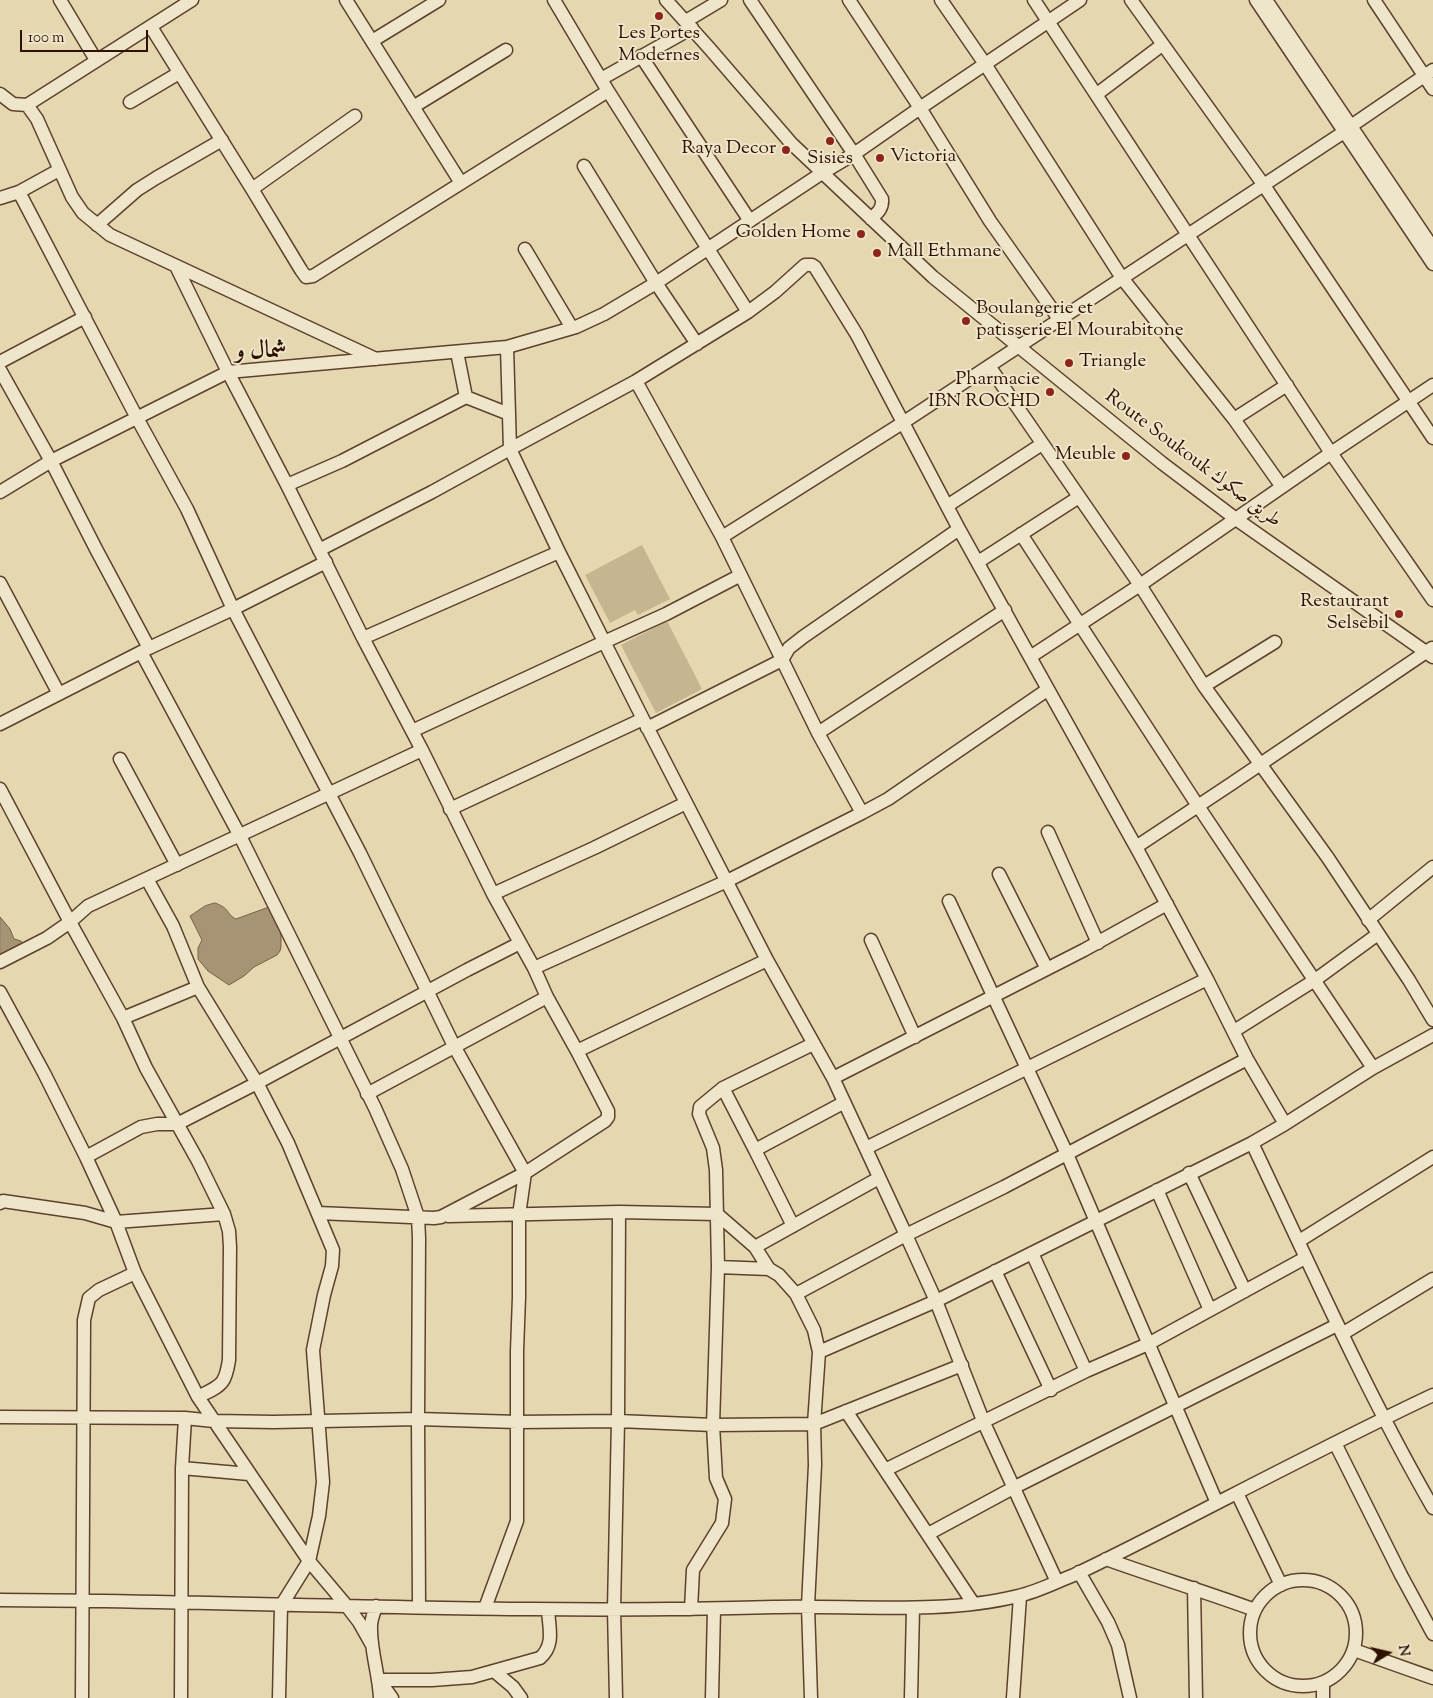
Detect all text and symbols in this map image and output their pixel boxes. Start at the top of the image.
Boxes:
marker: Les Portes Modernes [653,10,665,22]
scale bar [22,20,150,52]
place label: Les Portes Modernes [618,24,700,68]
text: 100 m [28,28,64,49]
marker: Sisies [824,135,836,147]
place label: Raya Decor [682,139,776,161]
marker: Raya Decor [780,144,792,156]
place label: Victoria [890,147,956,169]
place label: Sisies [807,149,853,171]
marker: Victoria [874,152,886,164]
place label: Golden Home [736,223,851,245]
marker: Golden Home [855,228,867,240]
place label: Mall Ethmane [887,242,1001,264]
marker: Mall Ethmane [871,247,883,259]
place label: Boulangerie et patisserie El Mourabitone [976,299,1184,343]
marker: Boulangerie et patisserie El Mourabitone [960,315,972,327]
district label: شمال و [235,339,287,367]
place label: Triangle [1079,352,1146,374]
marker: Triangle [1063,357,1075,369]
place label: Pharmacie IBN ROCHD [928,370,1040,414]
marker: Pharmacie IBN ROCHD [1044,386,1056,398]
street label: Route Soukouk طريق صكوك [1099,386,1285,534]
place label: Meuble [1055,445,1116,467]
marker: Meuble [1120,450,1132,462]
place label: Restaurant Selsebil [1300,592,1389,636]
marker: Restaurant Selsebil [1393,608,1405,620]
north arrow [1363,1628,1413,1678]
text: N [1392,1644,1414,1658]

